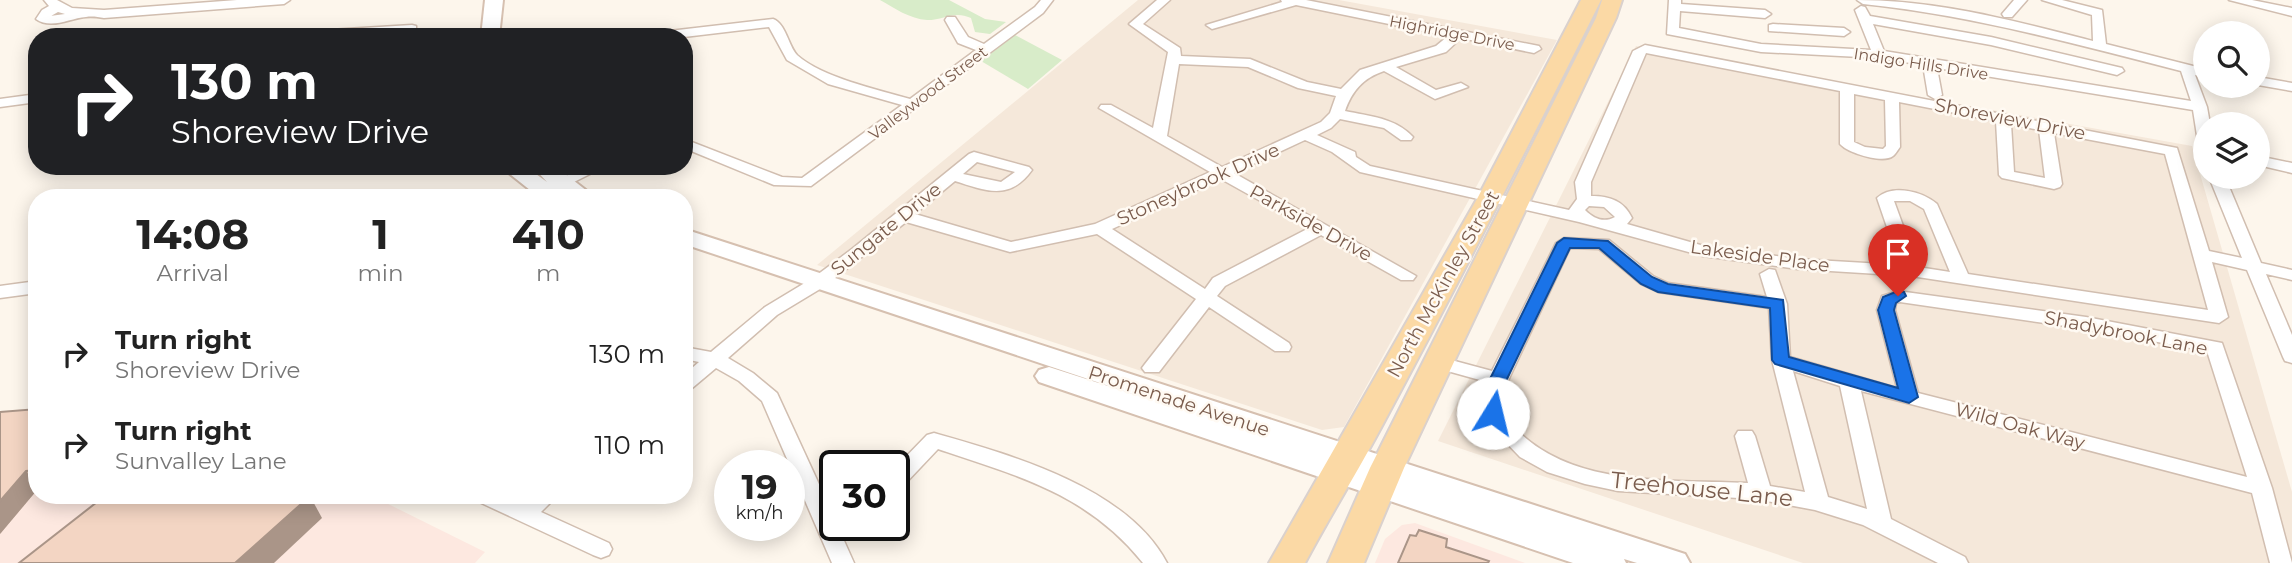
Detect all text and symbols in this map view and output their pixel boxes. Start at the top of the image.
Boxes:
street label: Highridge Drive [1388,12,1516,54]
map controls [2193,21,2270,189]
button: search [2193,21,2270,98]
street label: Valleywood Street [865,42,992,144]
street label: Indigo Hills Drive [1852,44,1990,84]
text: 130 m [171,52,318,111]
icon: right [56,56,147,147]
street label: Shoreview Drive [1933,93,2087,145]
text: Shoreview Drive [171,112,429,151]
button: layers [2193,112,2270,189]
street label: Stoneybrook Drive [1113,138,1283,230]
street label: Sungate Drive [826,178,946,280]
street label: Parkside Drive [1246,180,1376,266]
street label: North McKinley Street [1382,186,1504,382]
text: 14:08 [136,208,249,260]
text: 1 [372,208,389,260]
text: 410 [512,208,585,260]
pin [1868,224,1928,296]
street label: Lakeside Place [1689,235,1831,277]
icon: arrive [1879,235,1917,273]
text: Arrival [156,259,229,287]
text: min [357,259,404,287]
text: m [536,259,560,287]
street label: Shadybrook Lane [2042,306,2210,360]
text: Turn right [115,324,251,356]
icon: right [56,335,94,373]
text: 130 m [589,338,665,370]
text: Shoreview Drive [115,356,301,384]
street label: Promenade Avenue [1085,361,1273,441]
position arrow [1456,376,1530,450]
street label: Wild Oak Way [1953,398,2088,455]
text: Turn right [115,415,251,447]
icon: right [56,426,94,464]
text: 110 m [595,429,665,461]
text: Sunvalley Lane [115,447,287,475]
speed limit sign: 30 [819,450,910,541]
text: 19 [741,465,778,508]
street label: Treehouse Lane [1610,466,1794,512]
text: km/h [735,502,784,524]

